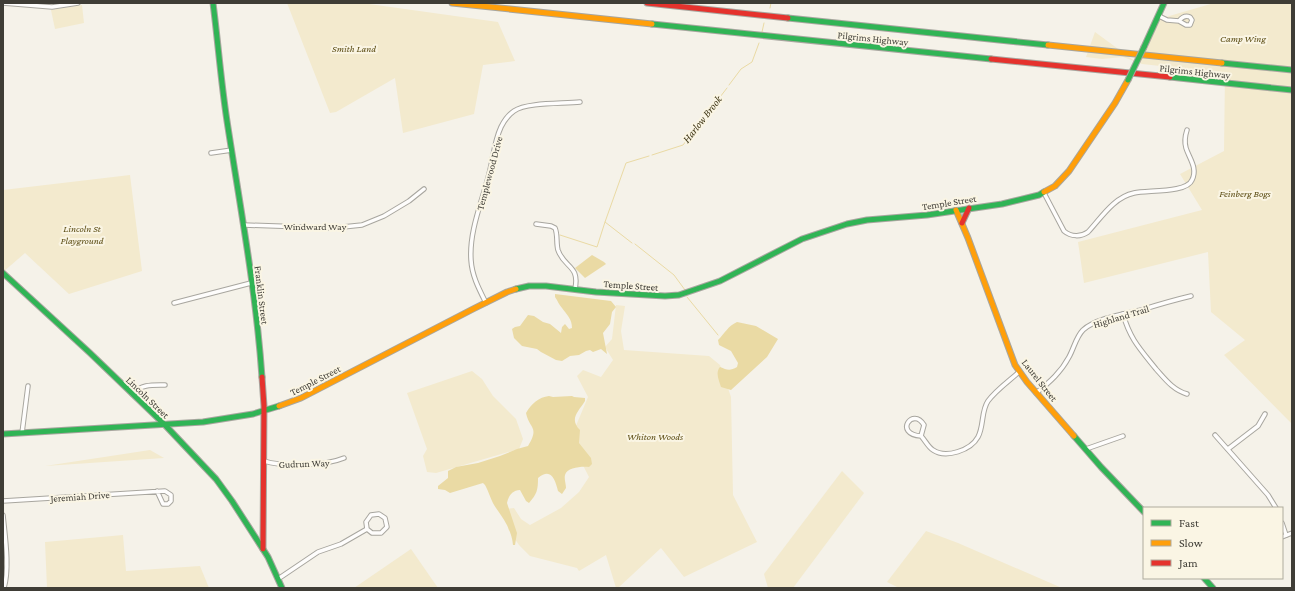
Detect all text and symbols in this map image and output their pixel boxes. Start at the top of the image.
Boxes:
street label: Pilgrims Highway [837,29,909,48]
park label: Camp Wing [1220,33,1266,44]
park label: Smith Land [332,43,376,54]
street label: Pilgrims Highway [1159,62,1231,81]
water label: Harlow Brook [680,92,725,145]
street label: Templewood Drive [474,135,505,211]
park label: Feinberg Bogs [1219,188,1272,199]
street label: Temple Street [921,193,978,212]
street label: Windward Way [284,221,347,232]
park label: Lincoln St Playground [60,223,104,246]
street label: Franklin Street [252,265,271,326]
street label: Temple Street [603,278,659,293]
street label: Highland Trail [1092,303,1151,330]
street label: Laurel Street [1020,357,1060,404]
street label: Temple Street [288,363,343,398]
street label: Lincoln Street [124,374,172,421]
park label: Whiton Woods [627,431,684,442]
street label: Gudrun Way [278,457,330,470]
street label: Jeremiah Drive [49,489,111,504]
legend [1143,507,1283,579]
text: Fast [1179,516,1200,530]
text: Slow [1179,536,1203,550]
text: Jam [1178,556,1198,570]

